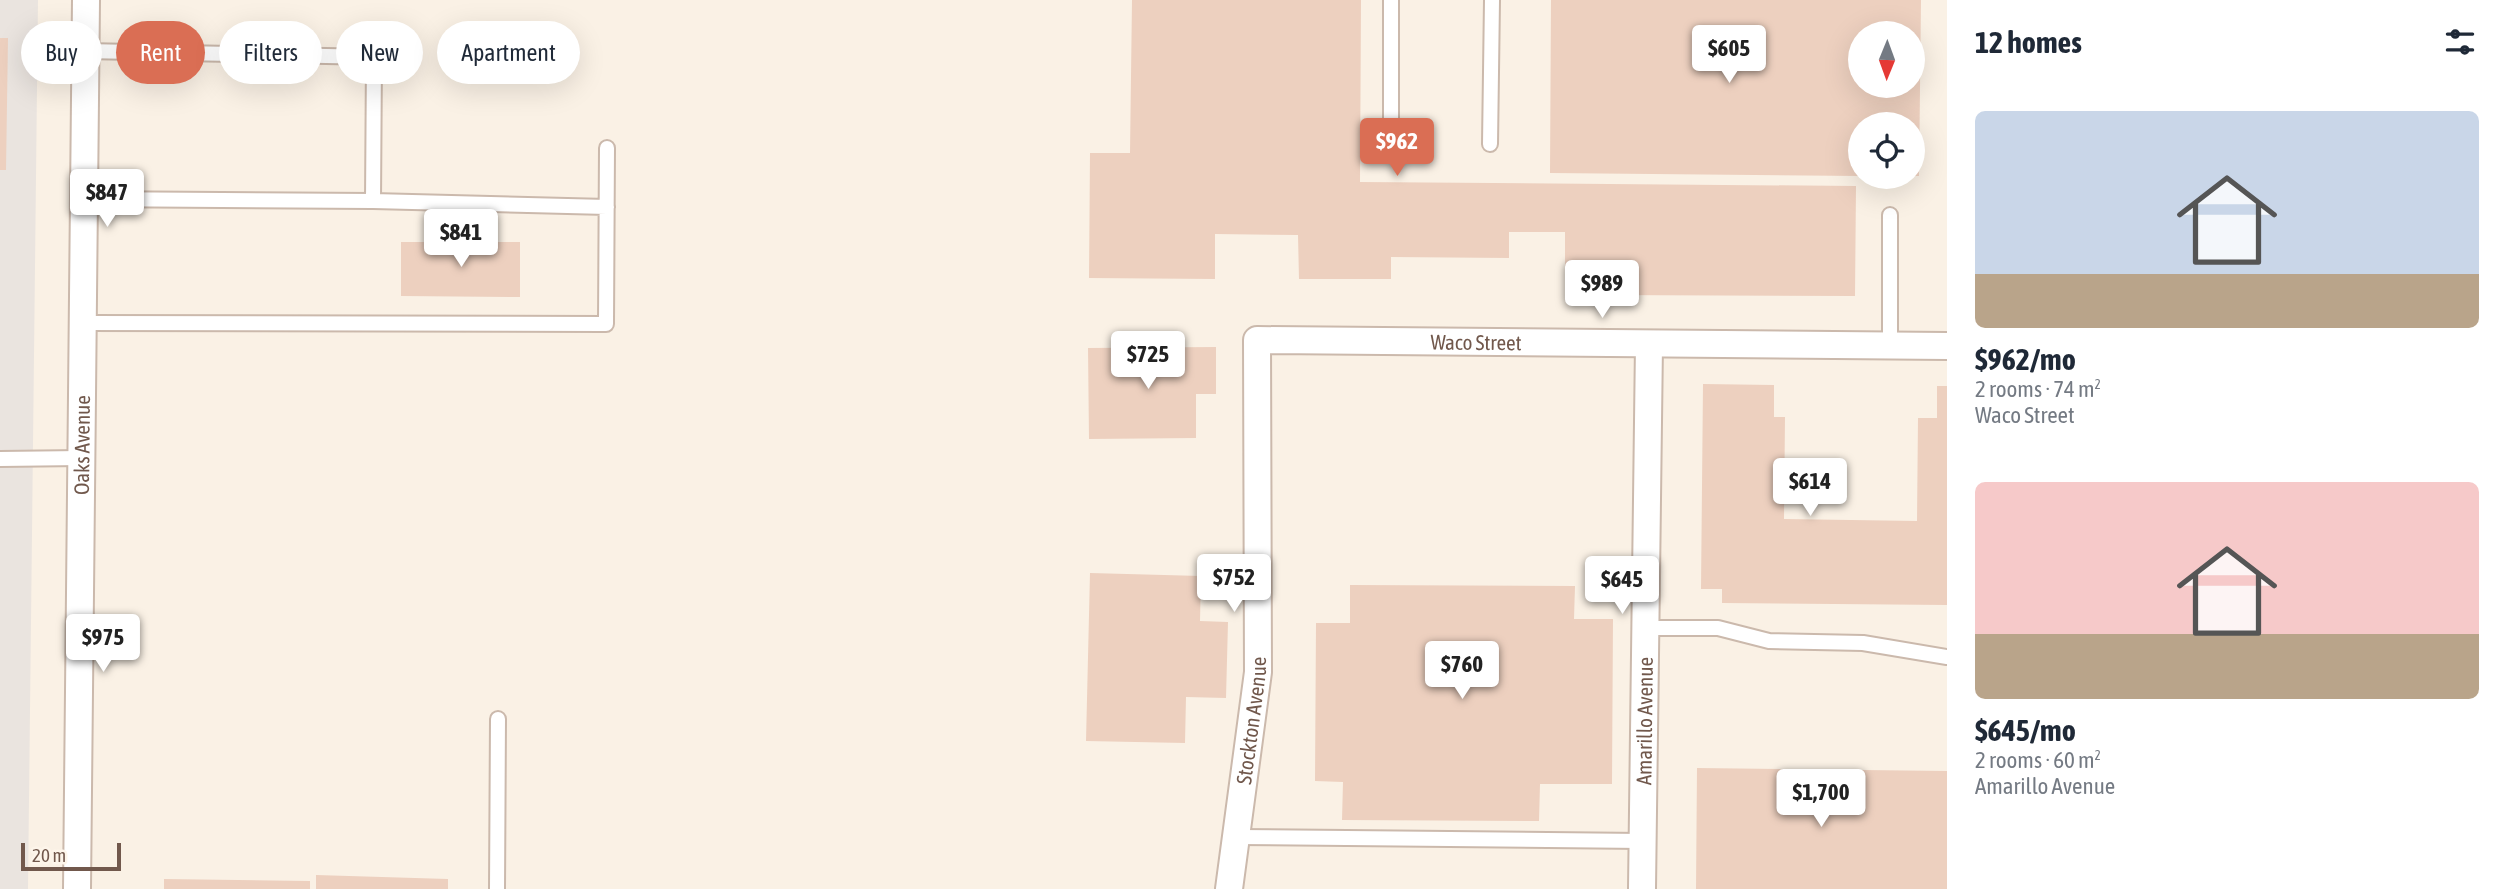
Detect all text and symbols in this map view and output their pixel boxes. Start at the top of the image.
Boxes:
chip: Buy [21,21,102,84]
chip: Rent [116,21,205,84]
chip: Filters [219,21,322,84]
chip: New [336,21,423,84]
chip: Apartment [437,21,580,84]
north arrow [1848,21,1925,98]
map controls [1848,21,1925,189]
icon: filters [2441,23,2479,61]
pin: $605 [1688,25,1770,85]
text: 12 homes [1975,25,2082,59]
text: $605 [1708,35,1750,61]
button: locate [1848,112,1925,189]
pin: $962 [1356,118,1438,178]
text: $962 [1376,128,1418,154]
icon: home [2164,157,2290,283]
pin: $847 [66,170,148,229]
text: $847 [86,179,128,205]
pin: $841 [420,210,502,269]
text: $841 [440,219,482,245]
pin: $989 [1561,260,1643,320]
text: $989 [1581,270,1623,296]
street label: Waco Street [1430,330,1522,354]
pin: $725 [1107,332,1189,391]
text: $725 [1127,341,1169,367]
text: $962/mo [1975,342,2076,376]
text: 2 rooms · 74 m² [1975,376,2101,402]
street label: Oaks Avenue [69,395,94,495]
text: Waco Street [1975,402,2075,428]
pin: $614 [1769,458,1851,518]
text: $614 [1789,468,1831,494]
icon: home [2164,528,2290,654]
pin: $752 [1193,554,1275,614]
pin: $645 [1581,556,1663,616]
text: $752 [1213,564,1255,590]
text: $645 [1601,566,1643,592]
pin: $975 [62,614,144,674]
text: $975 [82,624,124,650]
pin: $760 [1421,642,1503,701]
text: $760 [1441,651,1483,677]
street label: Stockton Avenue [1231,657,1270,786]
street label: Amarillo Avenue [1631,657,1657,785]
text: $645/mo [1975,713,2076,747]
text: 2 rooms · 60 m² [1975,747,2101,773]
pin: $1,700 [1764,770,1878,829]
text: Amarillo Avenue [1975,773,2115,799]
text: $1,700 [1793,779,1850,805]
scale bar [21,840,121,872]
text: 20 m [32,844,66,866]

